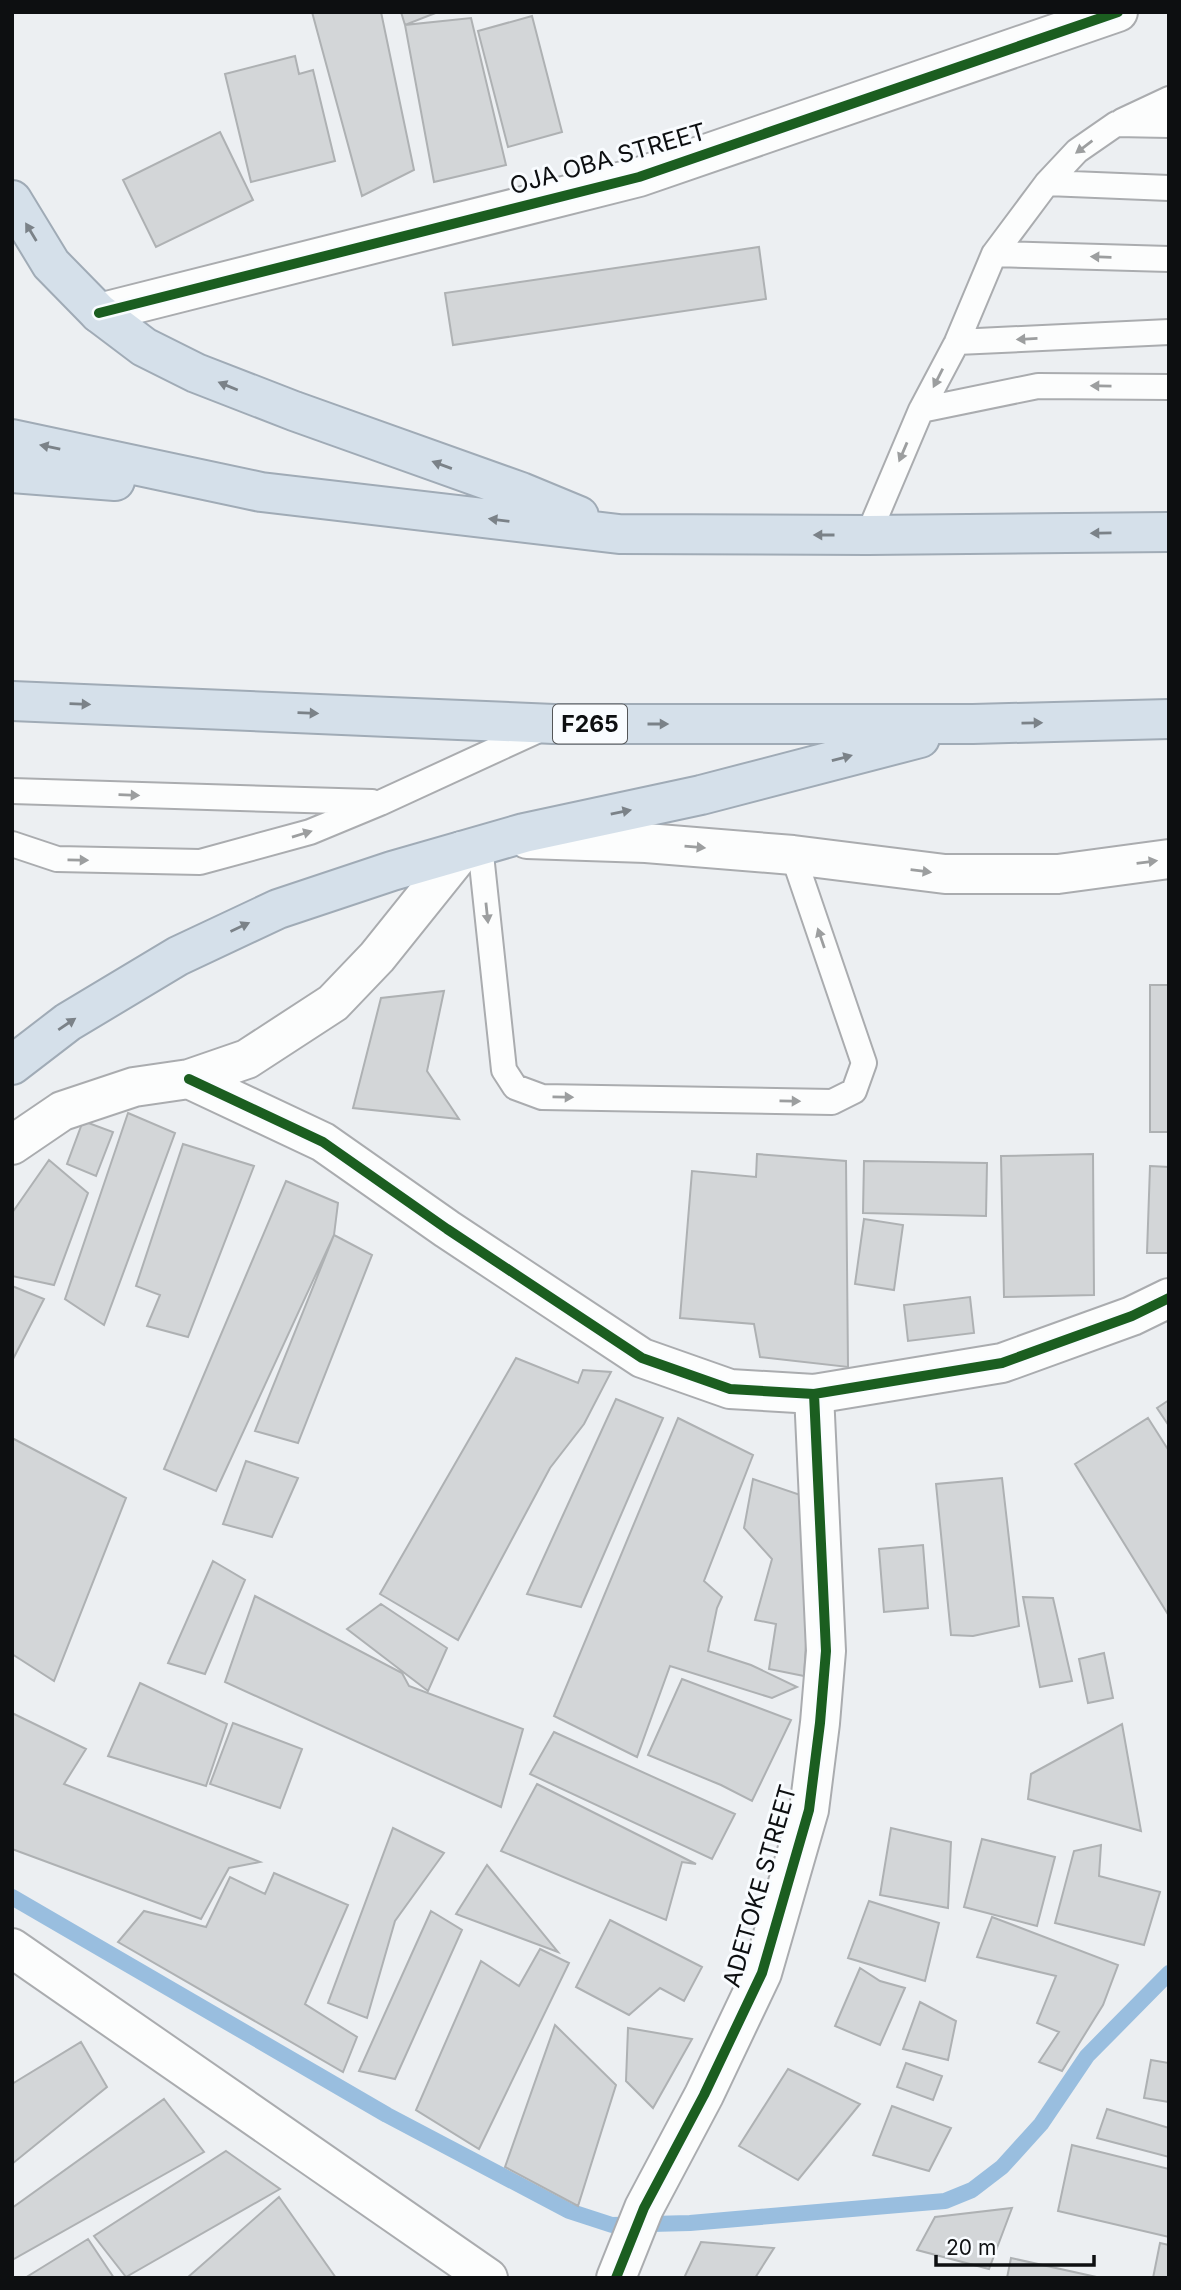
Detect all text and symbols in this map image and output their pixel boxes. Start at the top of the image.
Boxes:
street label: OJA OBA STREET [506,117,709,200]
one-way arrow [1074,140,1093,154]
one-way arrow [25,222,38,241]
one-way arrow [1089,251,1111,263]
one-way arrow [1016,333,1038,344]
one-way arrow [932,368,943,388]
one-way arrow [218,380,239,391]
one-way arrow [1089,381,1111,392]
one-way arrow [39,441,61,452]
one-way arrow [897,442,909,462]
one-way arrow [431,459,452,470]
one-way arrow [488,514,510,525]
one-way arrow [1089,527,1111,539]
one-way arrow [813,529,835,541]
one-way arrow [70,698,92,709]
road number: F265 [553,704,627,744]
one-way arrow [297,708,319,719]
one-way arrow [1021,717,1043,728]
one-way arrow [647,718,669,730]
one-way arrow [831,752,853,763]
one-way arrow [119,789,141,801]
one-way arrow [610,807,632,818]
one-way arrow [291,828,312,838]
one-way arrow [684,842,706,853]
one-way arrow [67,854,89,865]
one-way arrow [1136,856,1158,867]
one-way arrow [910,865,932,876]
one-way arrow [482,902,493,924]
one-way arrow [230,921,250,933]
one-way arrow [815,928,826,949]
one-way arrow [58,1017,76,1031]
one-way arrow [552,1092,574,1103]
one-way arrow [779,1096,801,1107]
street label: ADETOKE STREET [717,1781,802,1991]
scale bar [936,2224,1094,2268]
text: 20 m [946,2235,996,2260]

